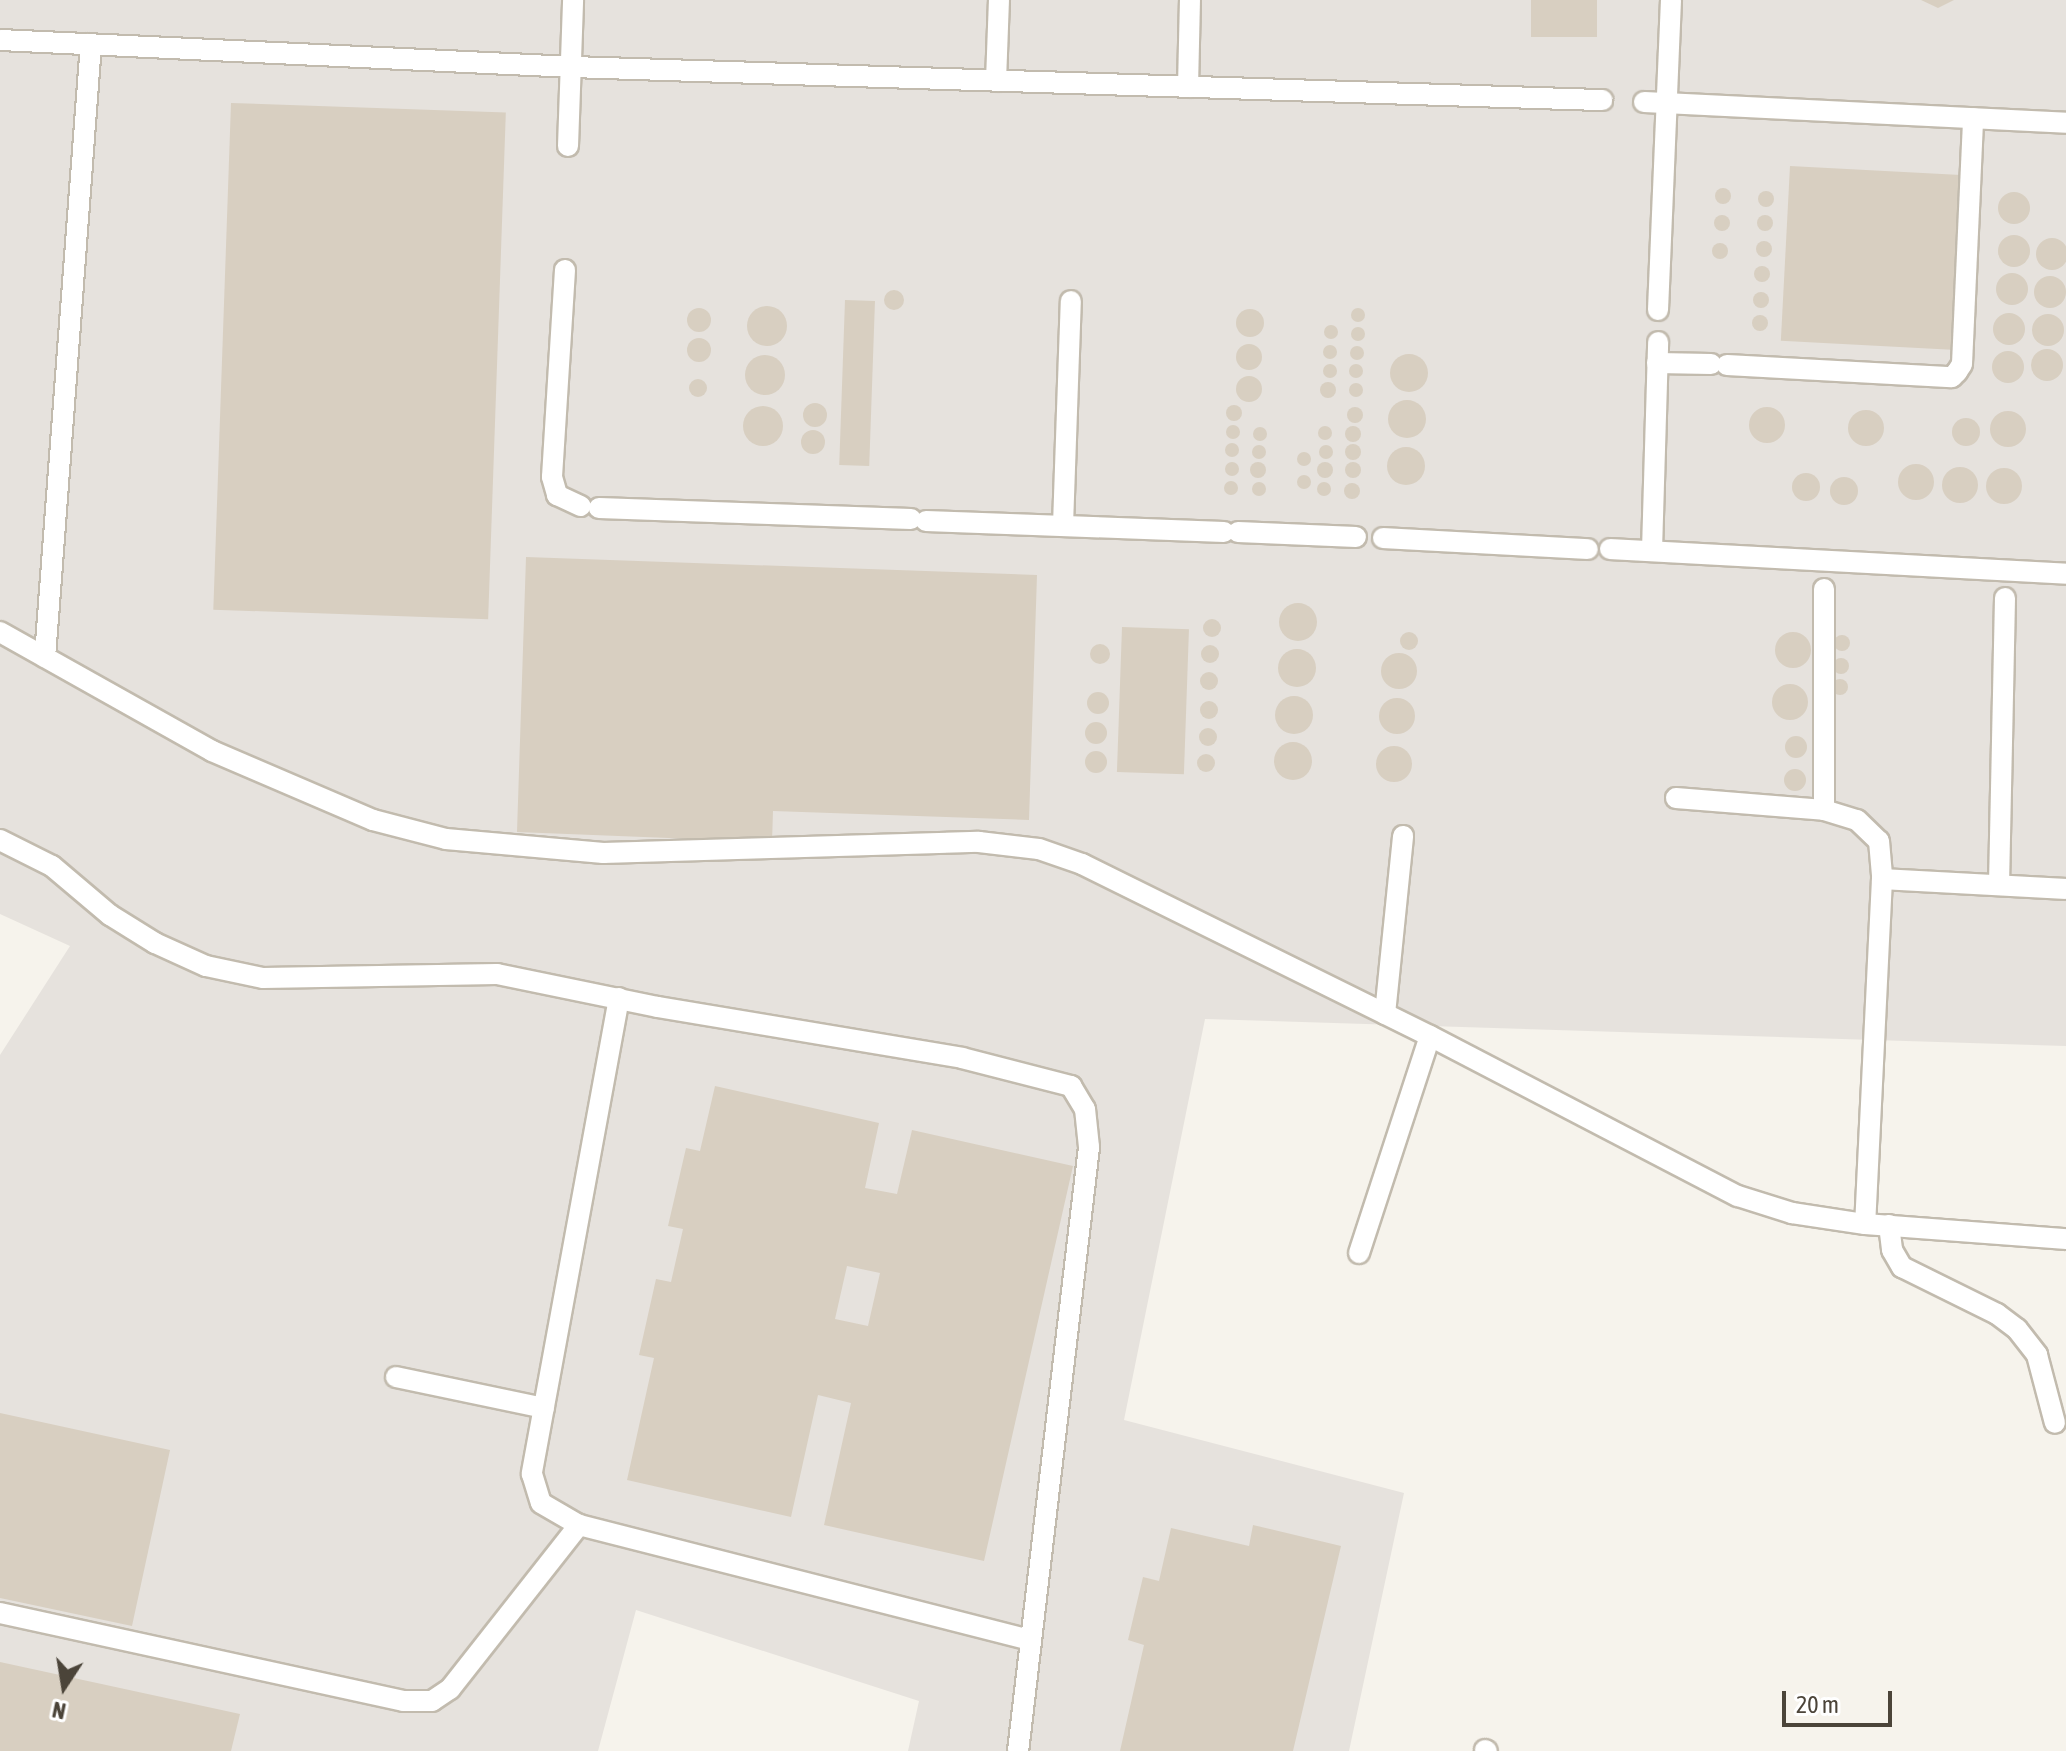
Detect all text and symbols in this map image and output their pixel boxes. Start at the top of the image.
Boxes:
north arrow [24,1647,104,1727]
scale bar [1786,1675,1896,1725]
text: 20 m [1796,1691,1839,1718]
text: N [50,1696,68,1725]

